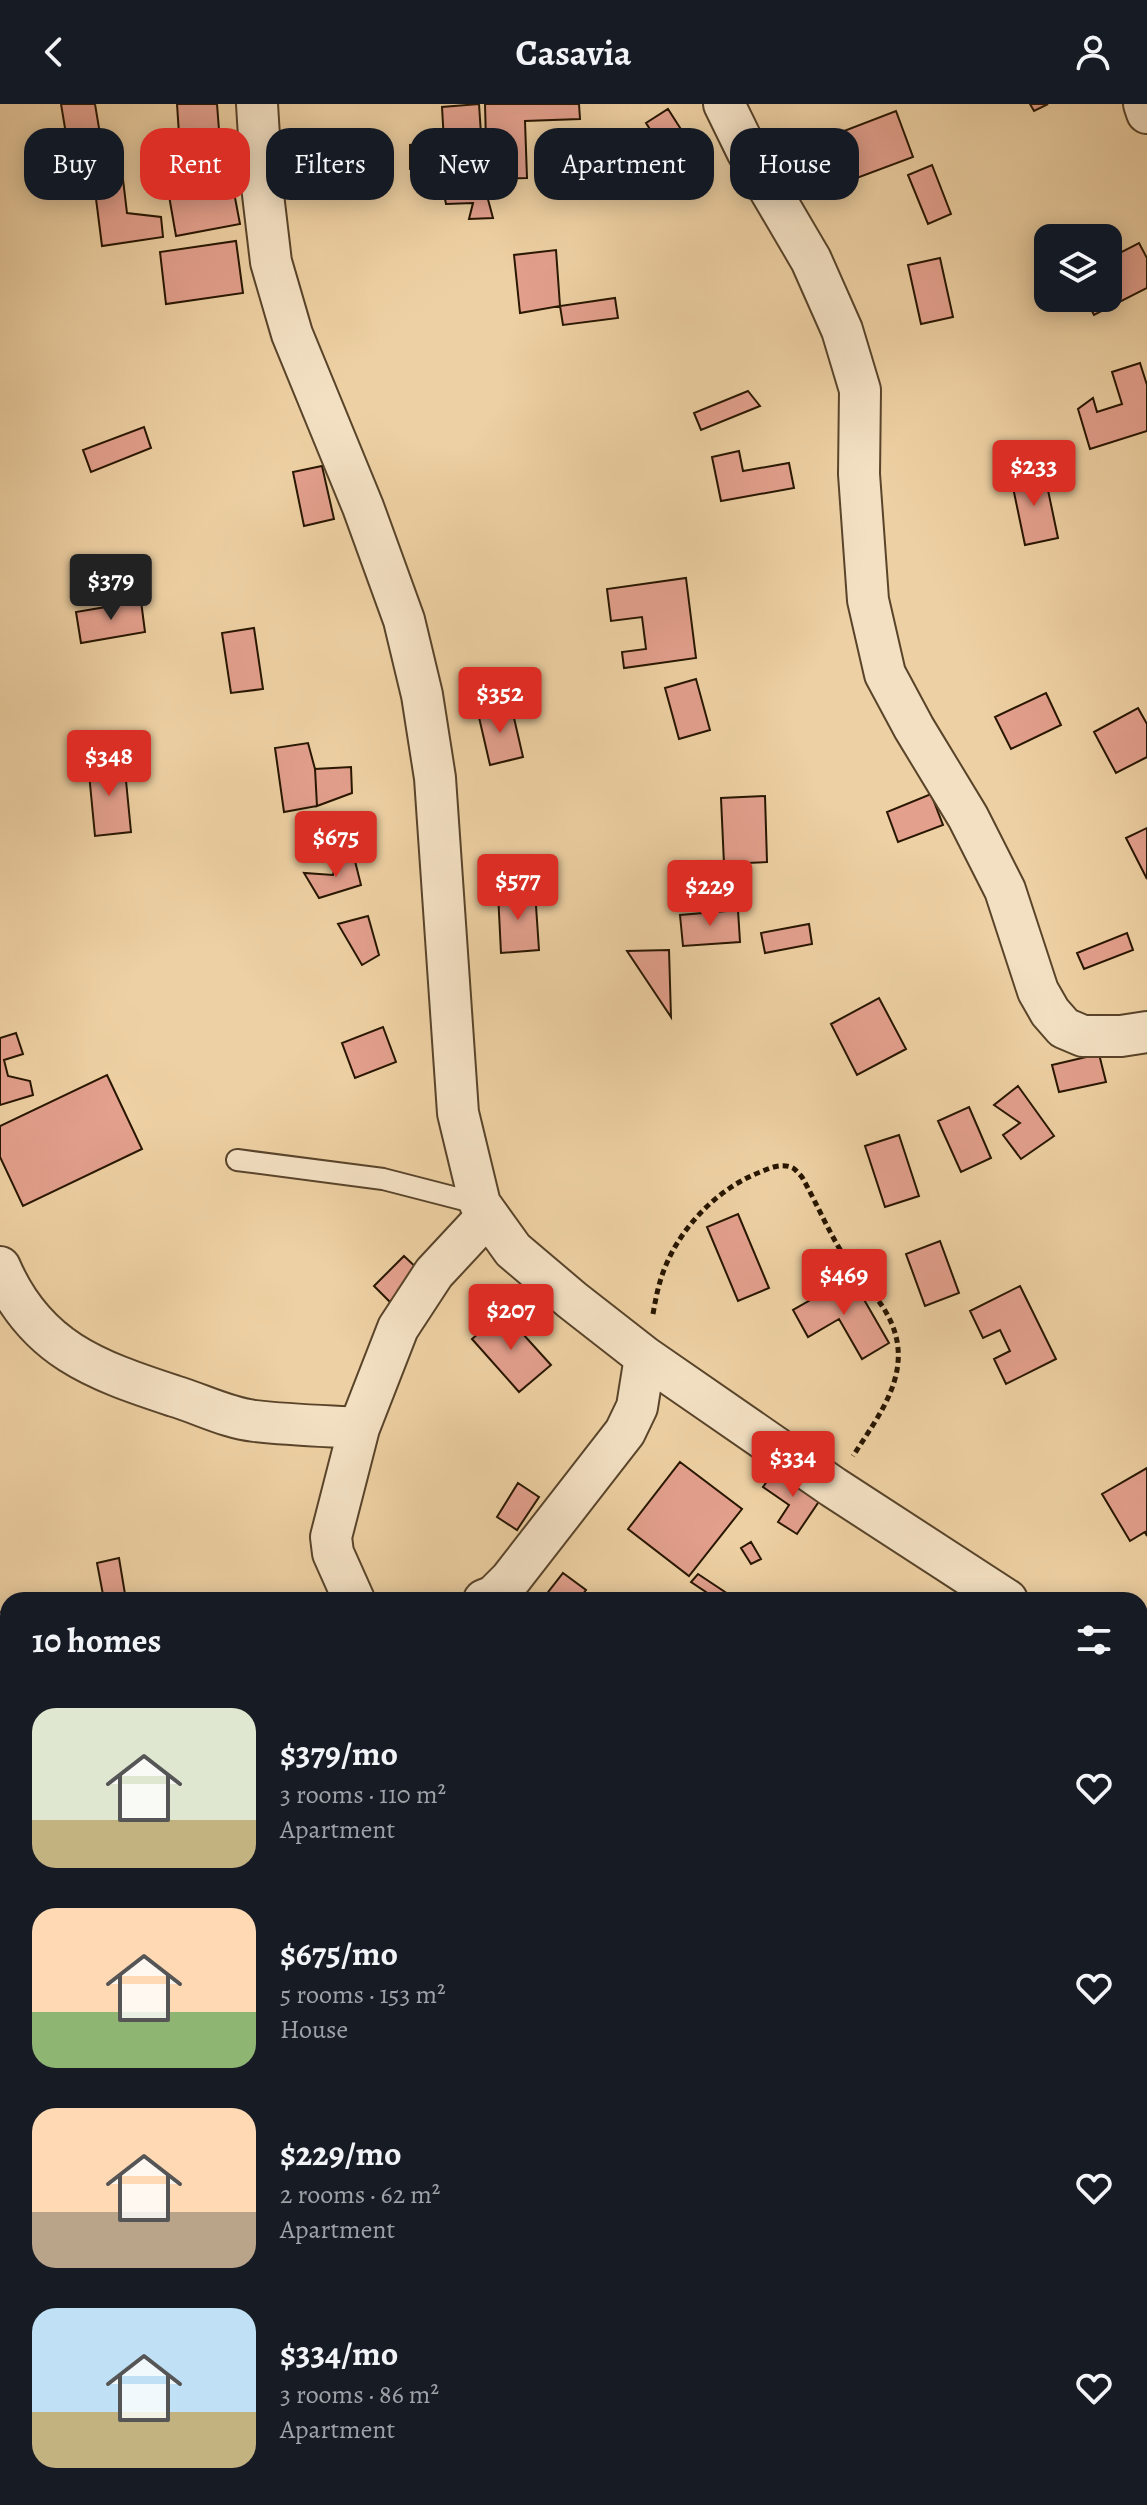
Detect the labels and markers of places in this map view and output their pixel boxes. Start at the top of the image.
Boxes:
pin: $233 [987,440,1081,508]
pin: $379 [64,554,158,622]
pin: $352 [453,667,547,735]
pin: $348 [62,730,156,798]
pin: $675 [289,811,383,879]
pin: $577 [471,854,565,922]
pin: $229 [663,860,757,928]
pin: $469 [797,1249,891,1317]
pin: $207 [464,1284,558,1352]
pin: $334 [746,1431,840,1499]

